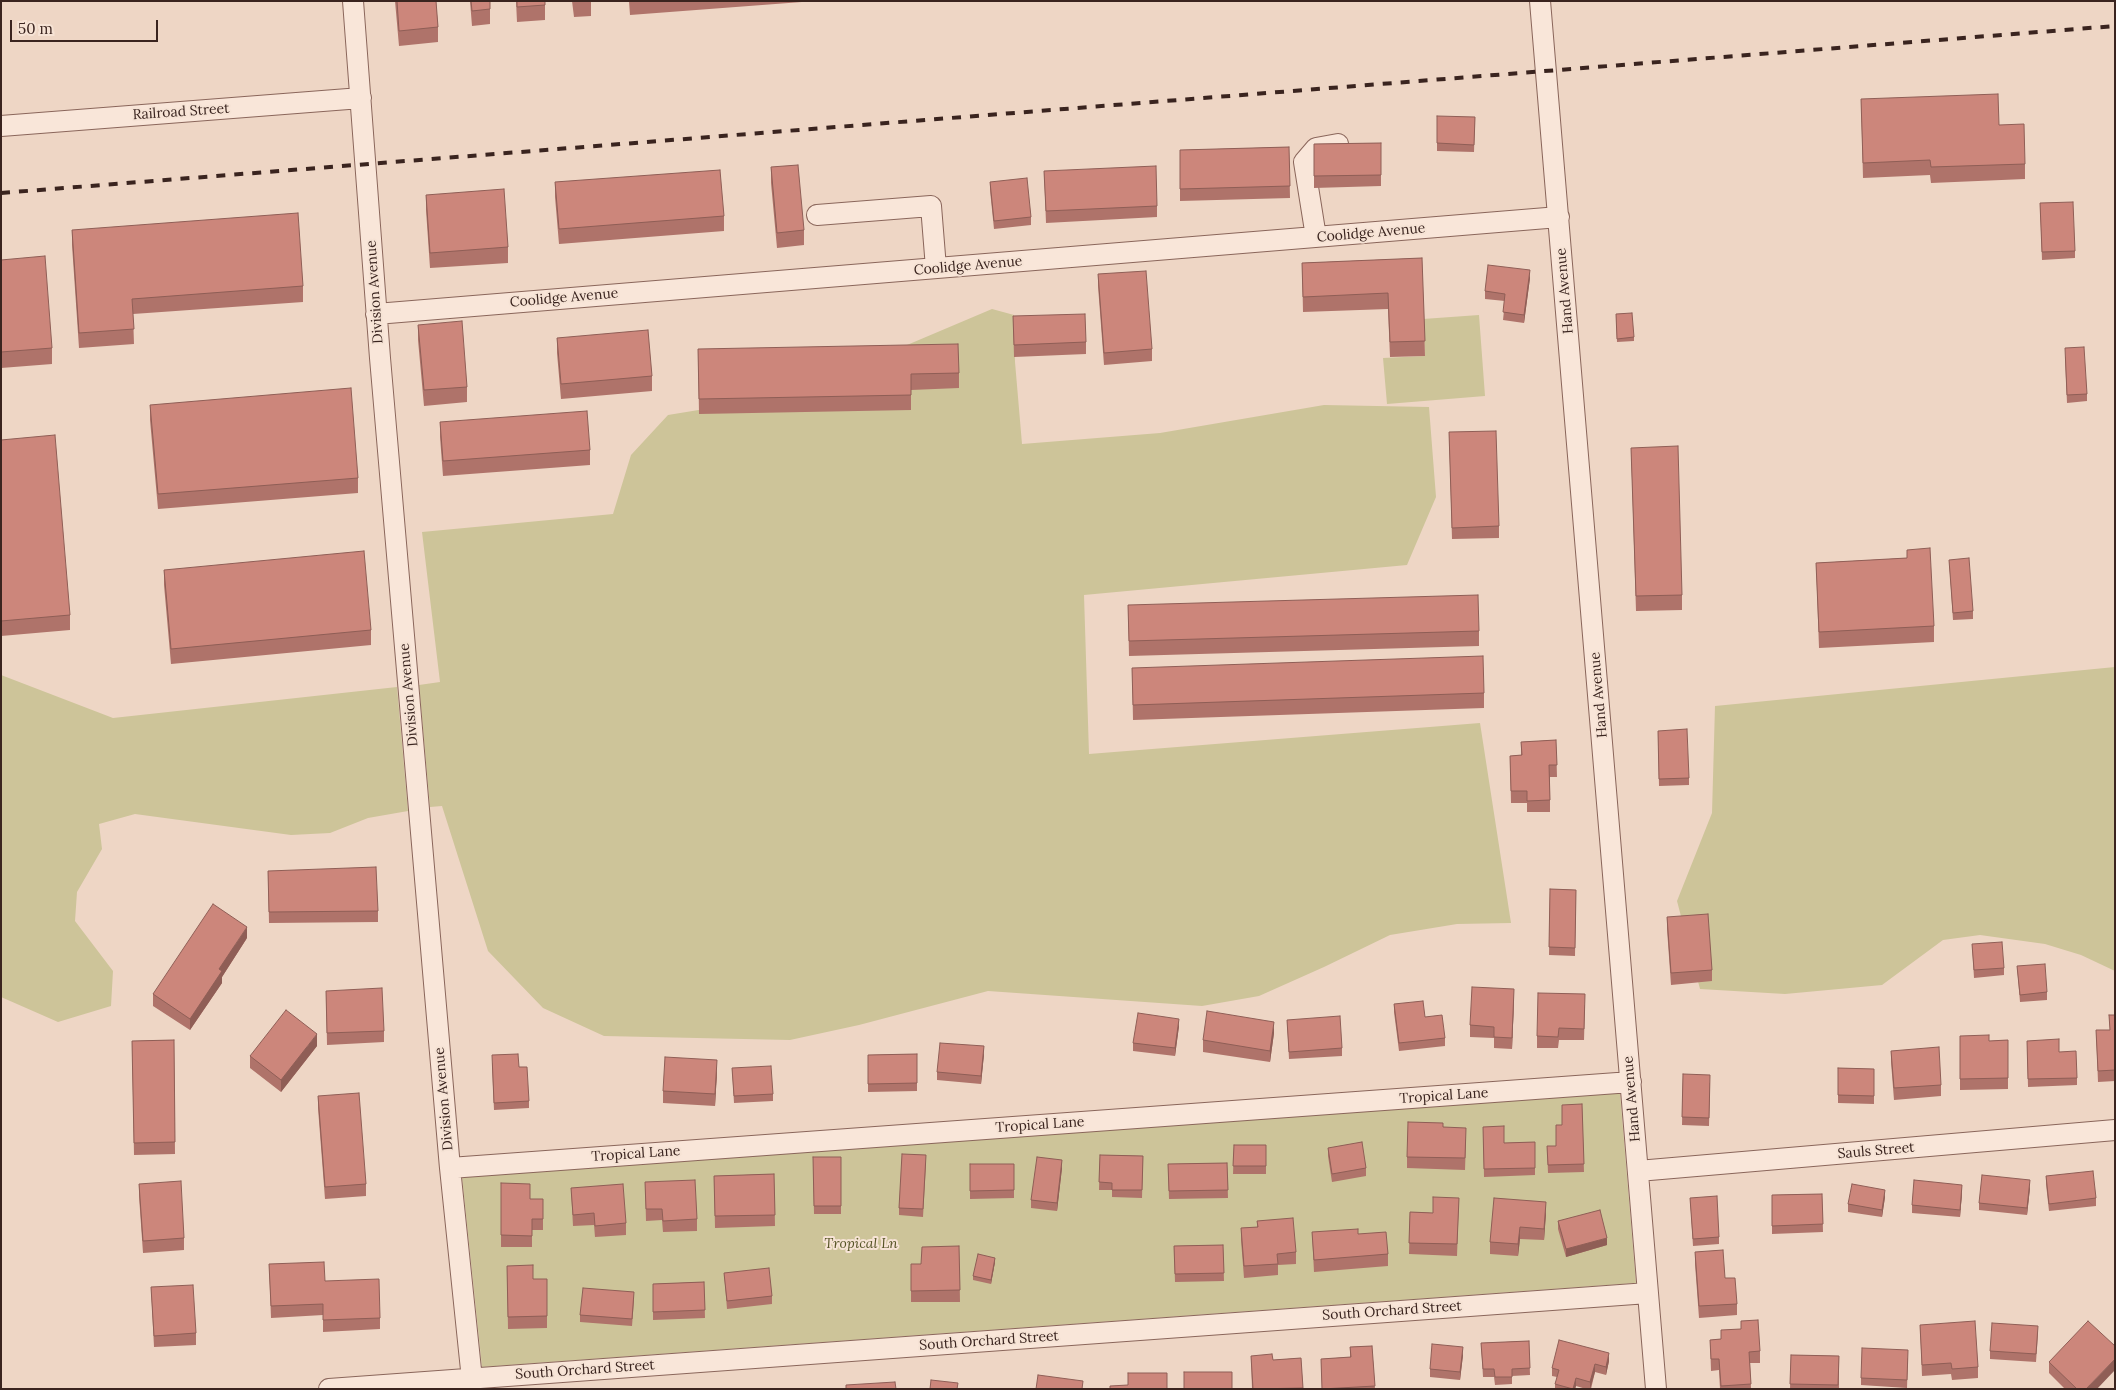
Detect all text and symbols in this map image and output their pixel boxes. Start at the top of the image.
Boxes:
scale bar [12,10,160,42]
text: 50 m [18,19,53,38]
street label: Railroad Street [132,100,230,124]
street label: Coolidge Avenue [1316,220,1426,246]
street label: Division Avenue [363,240,387,344]
street label: Hand Avenue [1553,247,1577,335]
street label: Coolidge Avenue [913,253,1023,279]
street label: Coolidge Avenue [509,285,619,311]
street label: Division Avenue [396,643,422,747]
street label: Hand Avenue [1587,651,1611,739]
street label: Division Avenue [431,1047,457,1151]
street label: Hand Avenue [1620,1055,1644,1143]
street label: Tropical Lane [1399,1085,1489,1107]
street label: Tropical Lane [995,1114,1085,1136]
street label: Sauls Street [1837,1139,1915,1163]
street label: Tropical Lane [591,1143,681,1165]
park label: Tropical Ln [824,1236,898,1252]
street label: South Orchard Street [1322,1298,1462,1324]
street label: South Orchard Street [919,1328,1059,1354]
street label: South Orchard Street [515,1357,655,1383]

